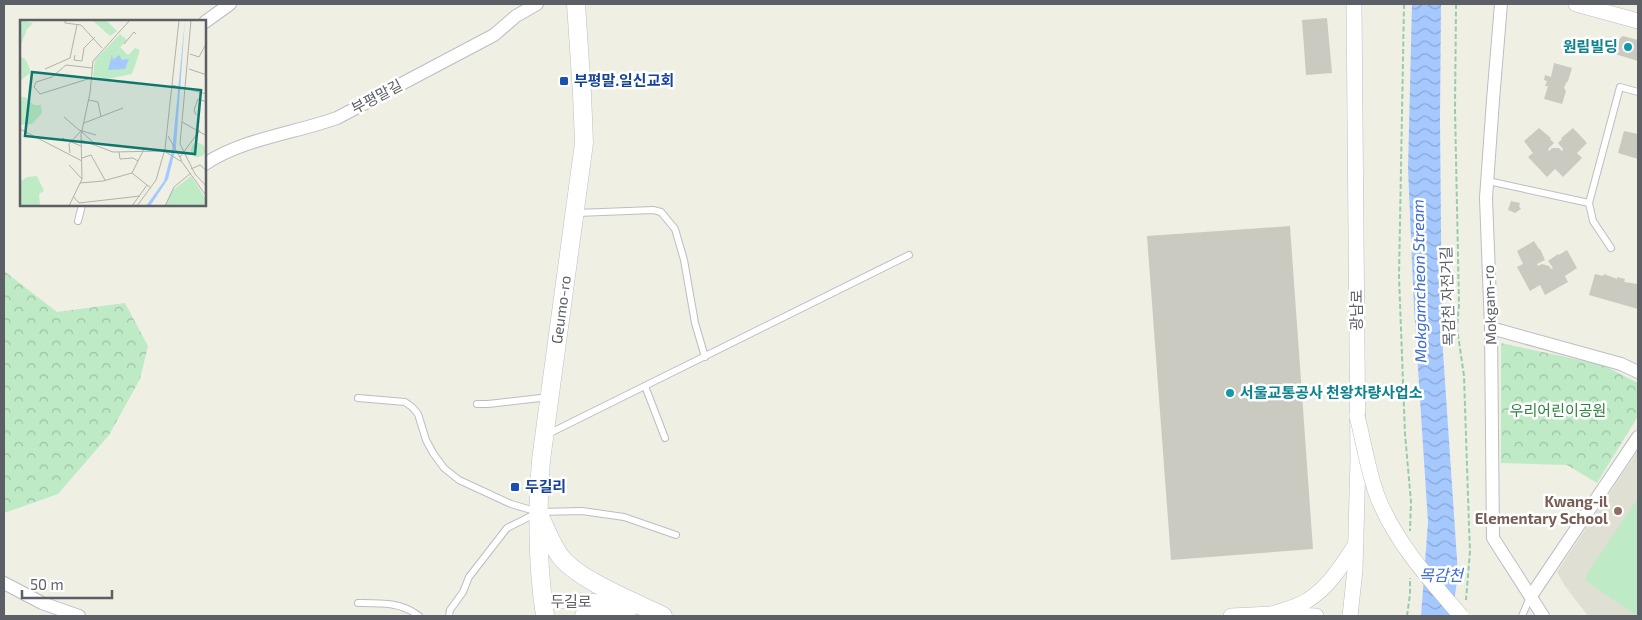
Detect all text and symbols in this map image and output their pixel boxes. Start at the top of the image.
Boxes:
inset map [20,20,206,206]
place label: 원림빌딩 [1563,37,1618,55]
marker: 원림빌딩 [1622,41,1634,53]
place label: 부평말.일신교회 [574,71,674,89]
street label: 부평말길 [348,75,405,117]
marker: 부평말.일신교회 [558,75,570,87]
water label: Mokgamcheon Stream [1408,199,1429,363]
street label: 목감천 자전거길 [1436,246,1458,346]
street label: Mokgam-ro [1479,265,1499,345]
street label: Geumo-ro [547,274,574,345]
street label: 광남로 [1347,289,1365,331]
place label: 서울교통공사 천왕차량사업소 [1240,383,1423,401]
marker: 서울교통공사 천왕차량사업소 [1224,387,1236,399]
park label: 우리어린이공원 [1510,401,1606,419]
place label: 두길리 [525,477,566,495]
marker: 두길리 [509,481,521,493]
place label: Kwang-il Elementary School [1475,492,1608,528]
marker: Kwang-il Elementary School [1612,505,1624,517]
water label: 목감천 [1419,565,1465,584]
scale bar [22,568,112,600]
text: 50 m [30,575,64,593]
street label: 두길로 [550,592,592,610]

